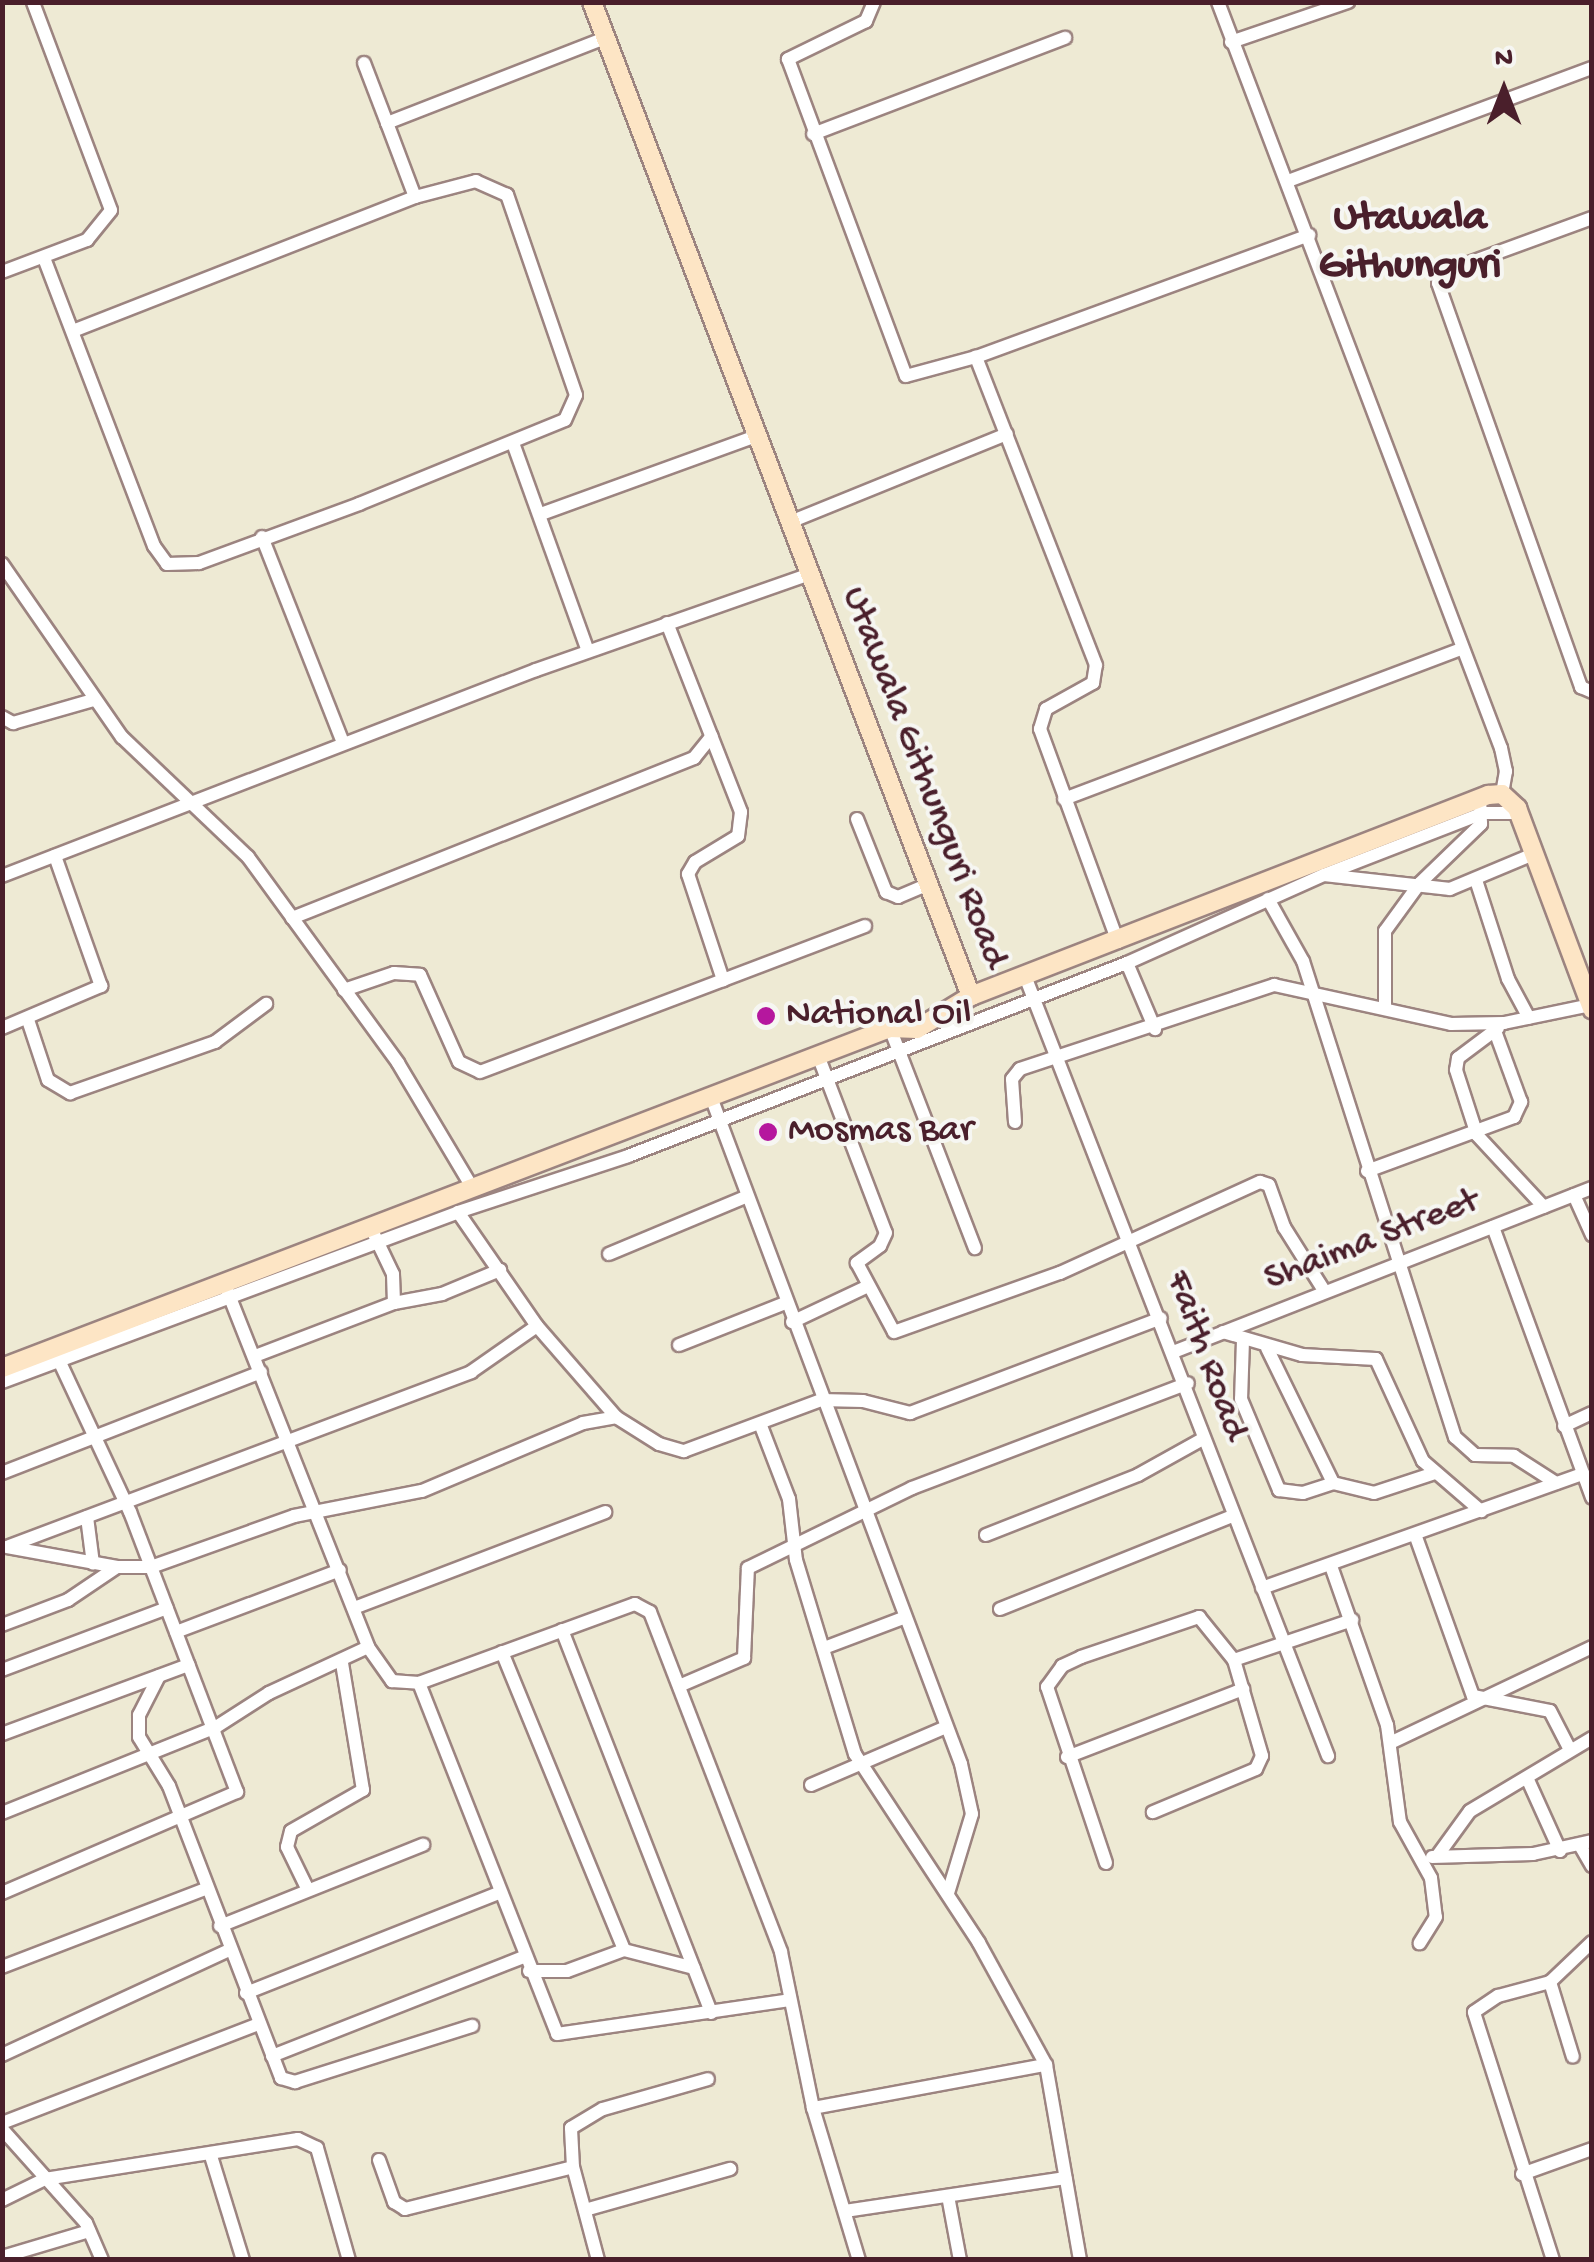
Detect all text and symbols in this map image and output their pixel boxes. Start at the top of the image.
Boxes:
north arrow [1454,40,1554,140]
text: N [1495,43,1513,76]
district label: Utawala Githunguri [1319,195,1501,294]
street label: Utawala Githunguri Road [829,581,1017,975]
place label: National Oil [786,993,971,1039]
marker: National Oil [755,1005,777,1027]
place label: Mosmas Bar [788,1109,973,1155]
marker: Mosmas Bar [757,1121,779,1143]
street label: Shaima Street [1258,1179,1486,1303]
street label: Faith Road [1153,1265,1257,1447]

